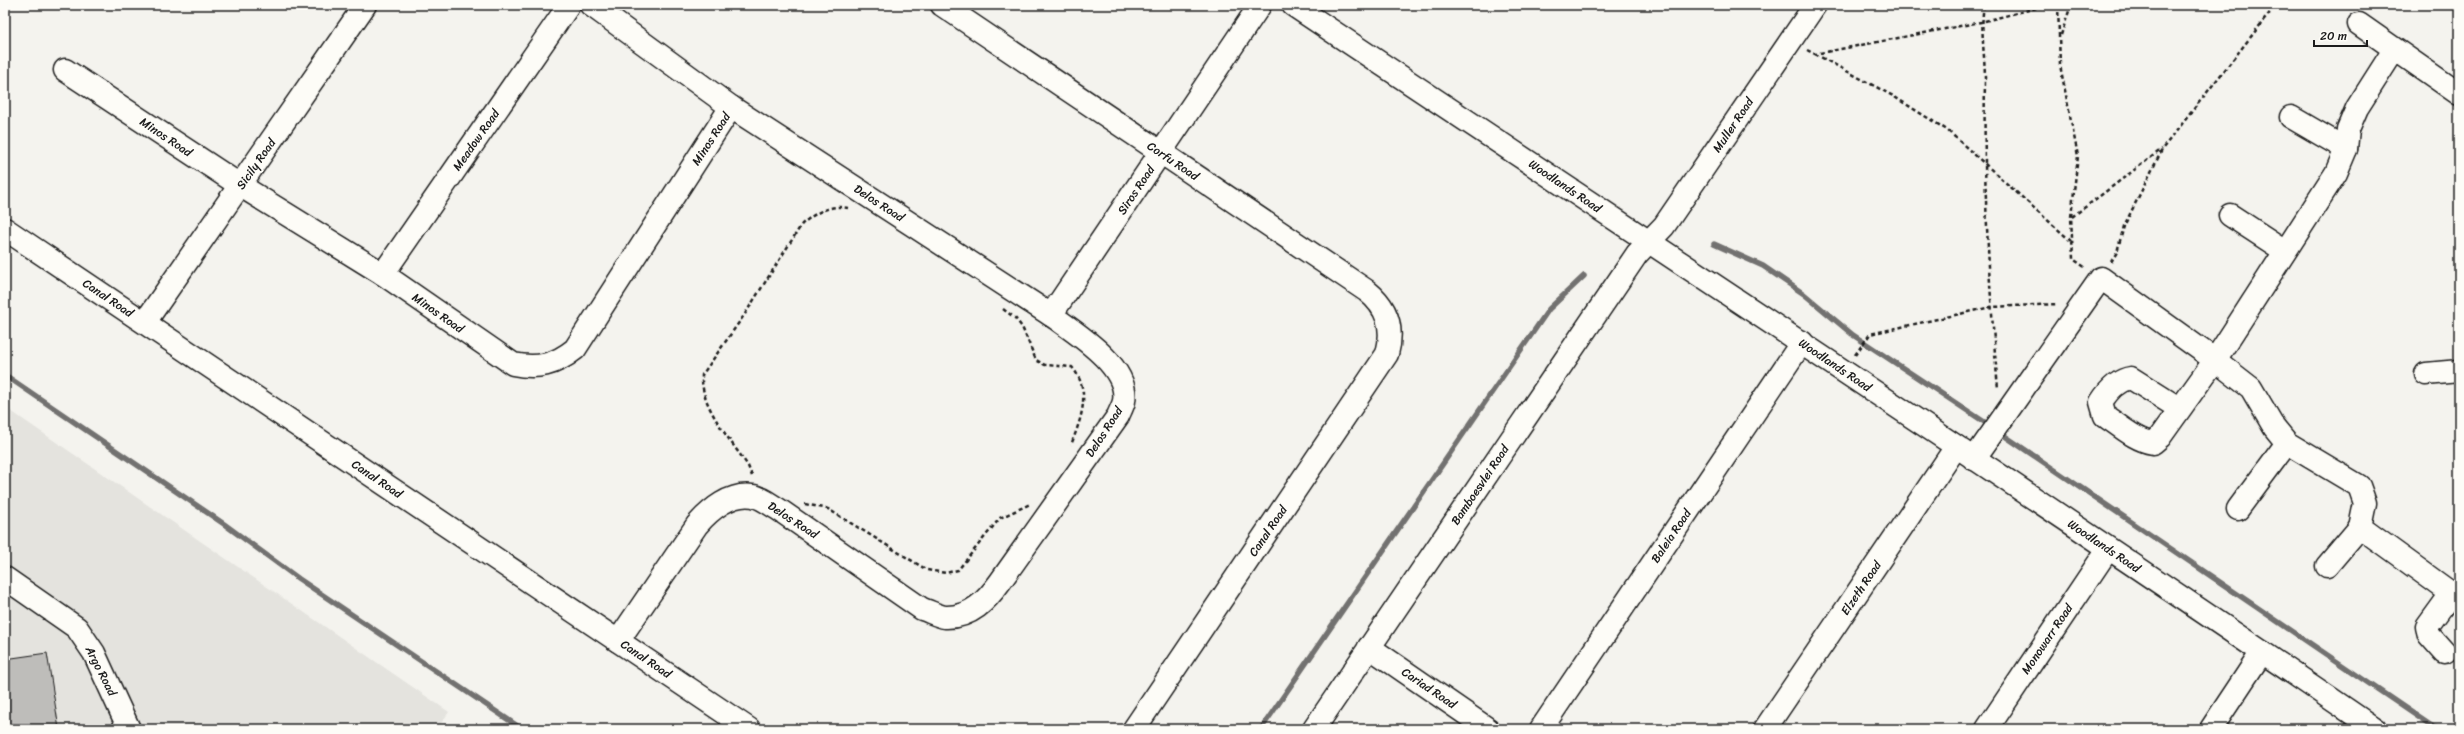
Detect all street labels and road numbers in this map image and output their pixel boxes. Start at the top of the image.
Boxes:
street label: Muller Road [1706,91,1761,157]
street label: Meadow Road [447,104,506,176]
street label: Minos Road [685,107,737,170]
street label: Minos Road [135,111,198,163]
street label: Sicily Road [230,132,283,194]
street label: Corfu Road [1142,135,1204,187]
street label: Woodlands Road [1524,153,1607,219]
street label: Siros Road [1111,160,1161,219]
street label: Delos Road [849,178,909,228]
street label: Canal Road [78,273,139,324]
street label: Minos Road [407,287,469,340]
street label: Woodlands Road [1794,332,1877,398]
street label: Delos Road [1079,402,1129,462]
street label: Bamboesvlei Road [1445,439,1516,530]
street label: Canal Road [347,454,408,505]
street label: Delos Road [763,495,823,545]
street label: Canal Road [1243,500,1294,561]
street label: Baleia Road [1645,503,1698,568]
street label: Woodlands Road [2063,513,2146,579]
street label: Elzeth Road [1835,556,1888,620]
street label: Monowarr Road [2015,599,2079,679]
street label: Canal Road [616,634,677,685]
street label: Argo Road [79,641,123,701]
street label: Cariad Road [1397,661,1462,715]

